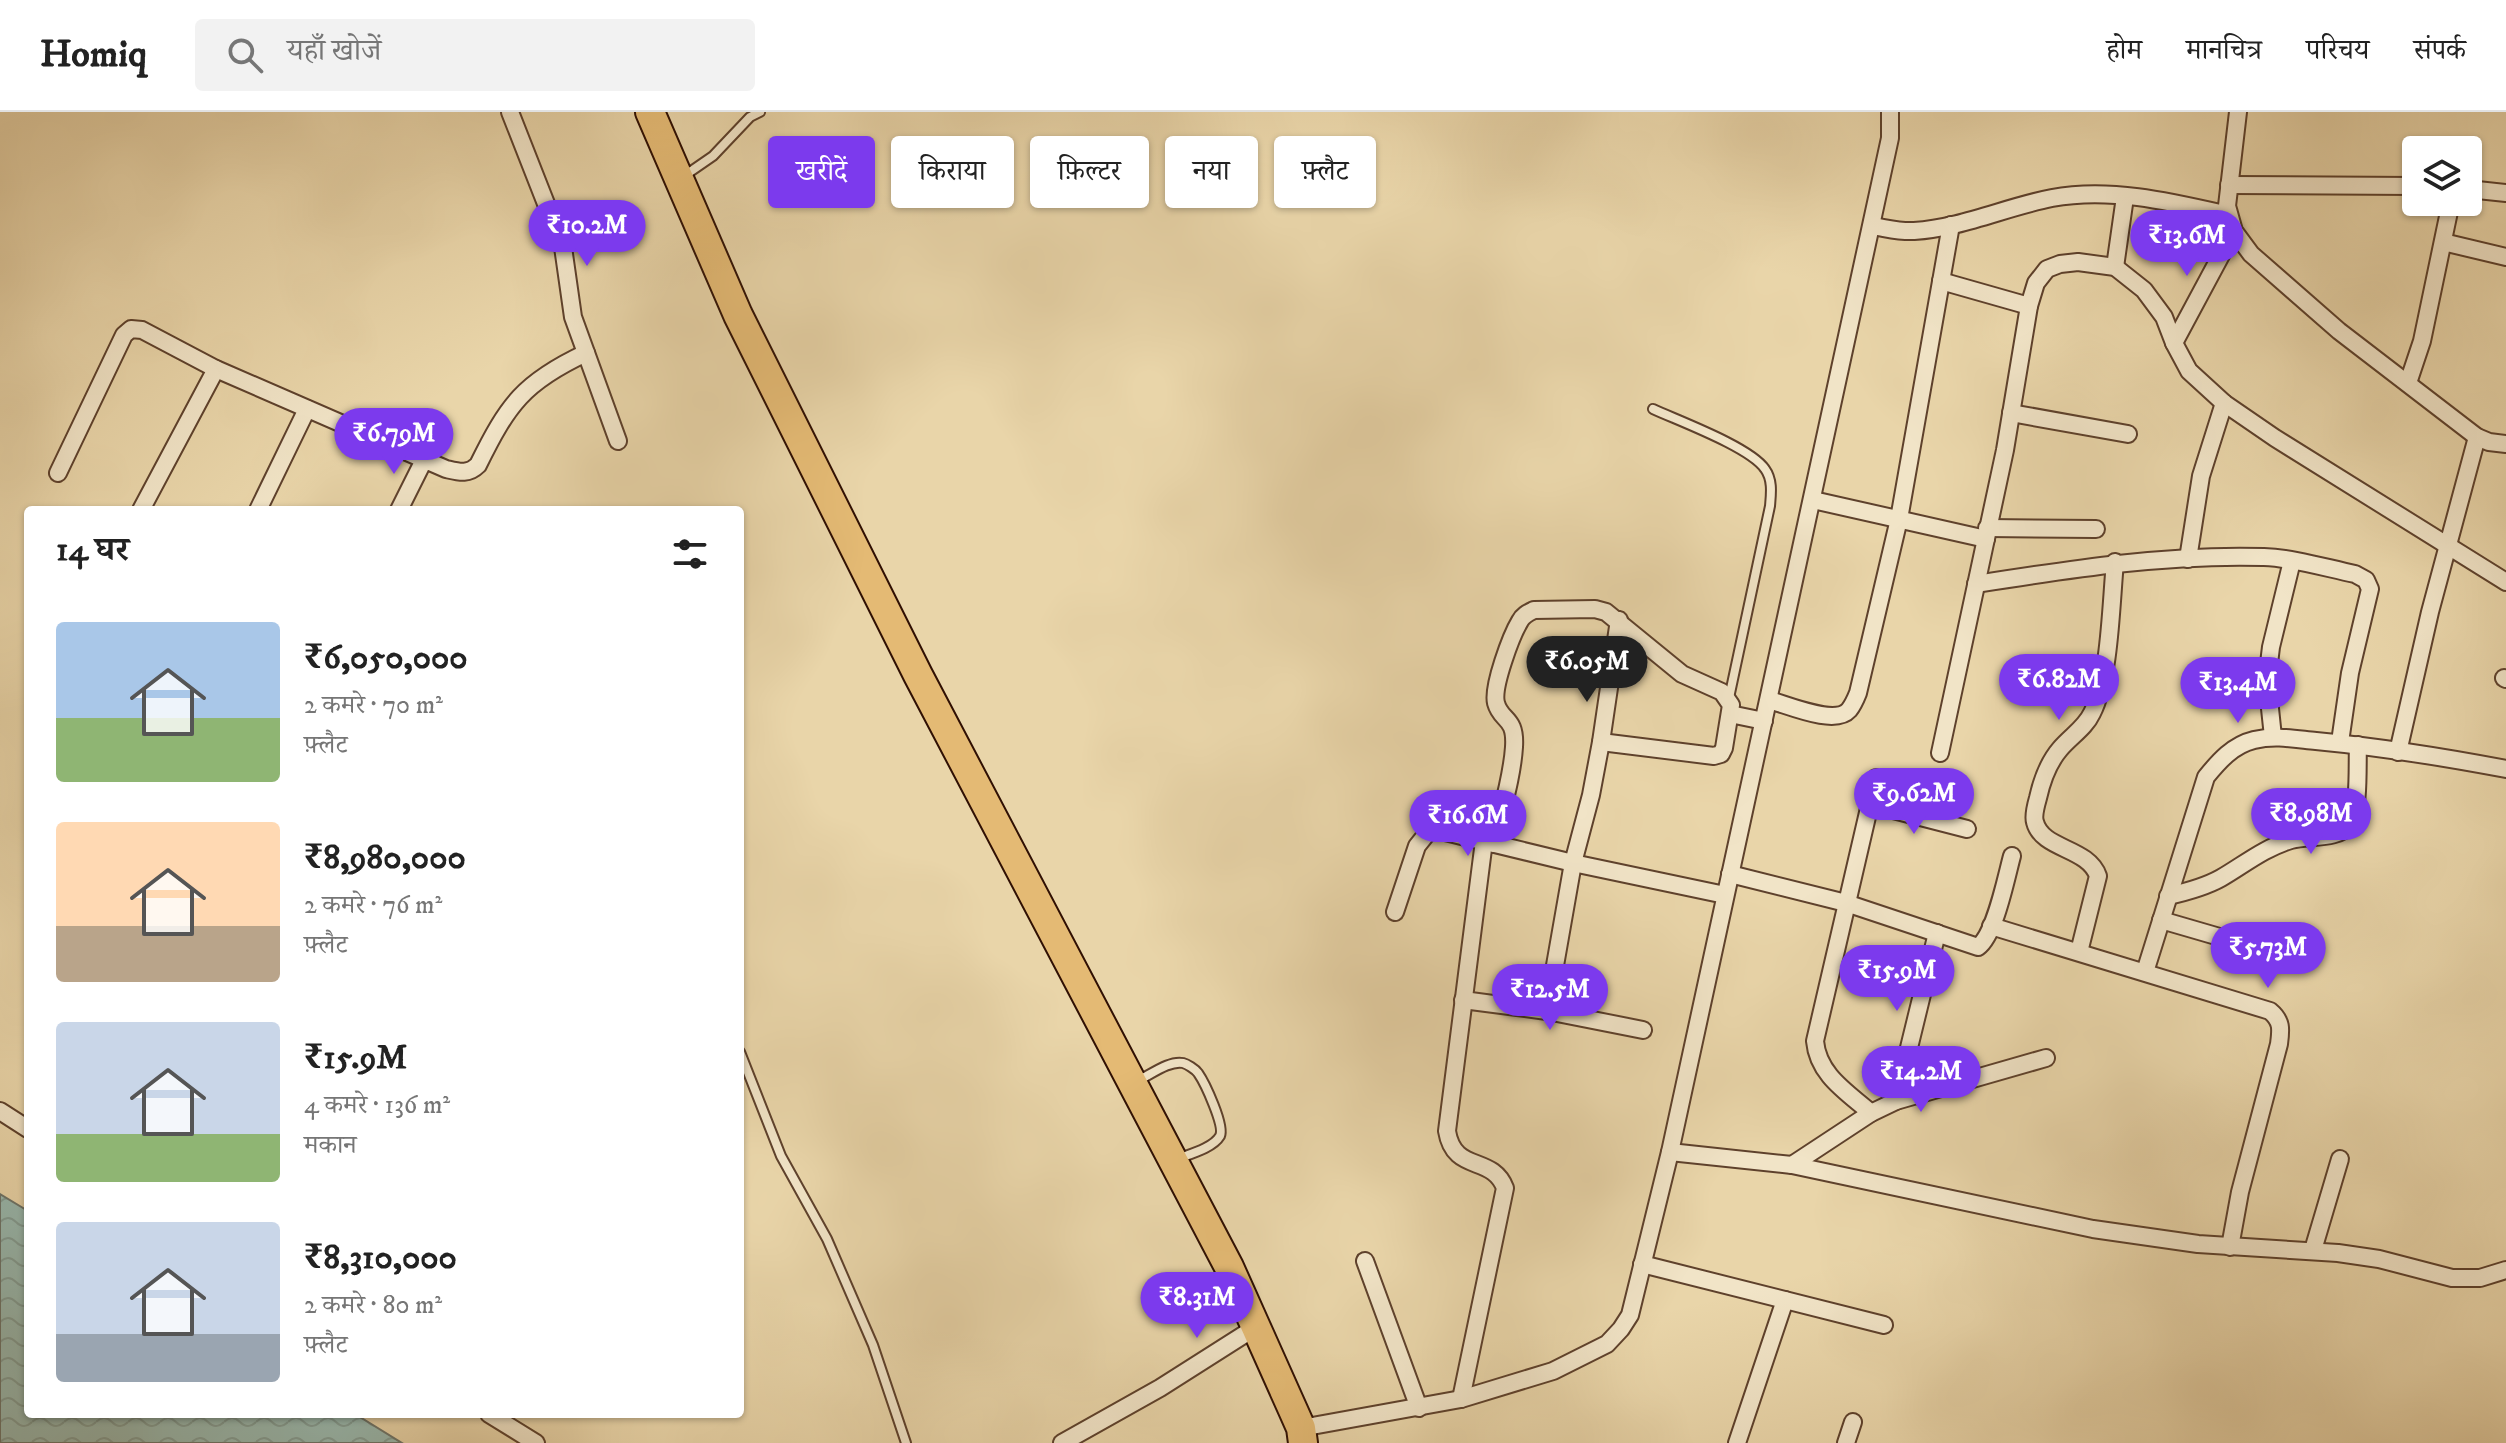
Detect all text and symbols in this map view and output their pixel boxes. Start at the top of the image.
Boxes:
search box [195,19,755,91]
text: Homiq [40,31,147,79]
icon: search [223,33,267,77]
text: यहाँ खोजें [287,33,381,70]
text: होम [2106,33,2142,68]
text: मानचित्र [2186,33,2262,68]
text: परिचय [2306,33,2369,68]
text: संपर्क [2413,33,2466,68]
chip: खरीदें [768,136,875,208]
chip: किराया [891,136,1014,208]
chip: फ़िल्टर [1030,136,1149,208]
chip: नया [1165,136,1258,208]
chip: फ़्लैट [1274,136,1376,208]
map controls [2402,136,2482,216]
button: layers [2402,136,2482,216]
pin: ₹10.2M [522,200,652,268]
text: ₹10.2M [547,209,627,242]
pin: ₹13.6M [2122,210,2252,278]
text: ₹13.6M [2148,219,2226,252]
pin: ₹6.79M [329,408,459,476]
text: ₹6.79M [352,417,436,450]
text: 14 घर [56,529,129,571]
icon: filters [668,532,712,576]
pin: ₹6.05M [1522,636,1652,704]
text: ₹6,050,000 [304,637,468,679]
text: ₹6.05M [1544,645,1630,678]
icon: home [120,654,216,750]
pin: ₹6.82M [1994,654,2124,722]
pin: ₹13.4M [2173,657,2303,725]
text: ₹6.82M [2017,663,2101,696]
text: ₹13.4M [2198,666,2278,699]
text: 2 कमरे · 70 m² [304,689,443,722]
text: फ़्लैट [304,729,347,762]
pin: ₹9.62M [1849,768,1979,836]
text: ₹9.62M [1872,777,1956,810]
pin: ₹8.98M [2246,788,2376,856]
pin: ₹16.6M [1403,790,1533,858]
text: ₹8.98M [2269,797,2353,830]
text: ₹16.6M [1427,799,1509,832]
text: ₹8,980,000 [304,837,466,879]
icon: home [120,854,216,950]
text: 2 कमरे · 76 m² [304,889,442,922]
pin: ₹5.73M [2203,922,2333,990]
text: फ़्लैट [304,929,347,962]
text: ₹5.73M [2229,931,2307,964]
pin: ₹15.9M [1832,945,1962,1013]
text: ₹15.9M [1857,954,1937,987]
pin: ₹12.5M [1485,964,1615,1032]
text: ₹12.5M [1510,973,1590,1006]
text: ₹15.9M [304,1037,407,1079]
pin: ₹14.2M [1856,1046,1986,1114]
icon: home [120,1054,216,1150]
text: ₹14.2M [1880,1055,1962,1088]
text: 4 कमरे · 136 m² [304,1089,450,1122]
text: मकान [304,1129,357,1162]
text: ₹8,310,000 [304,1237,457,1279]
icon: home [120,1254,216,1350]
pin: ₹8.31M [1132,1272,1262,1340]
text: ₹8.31M [1159,1281,1235,1314]
text: 2 कमरे · 80 m² [304,1289,442,1322]
text: फ़्लैट [304,1329,347,1362]

